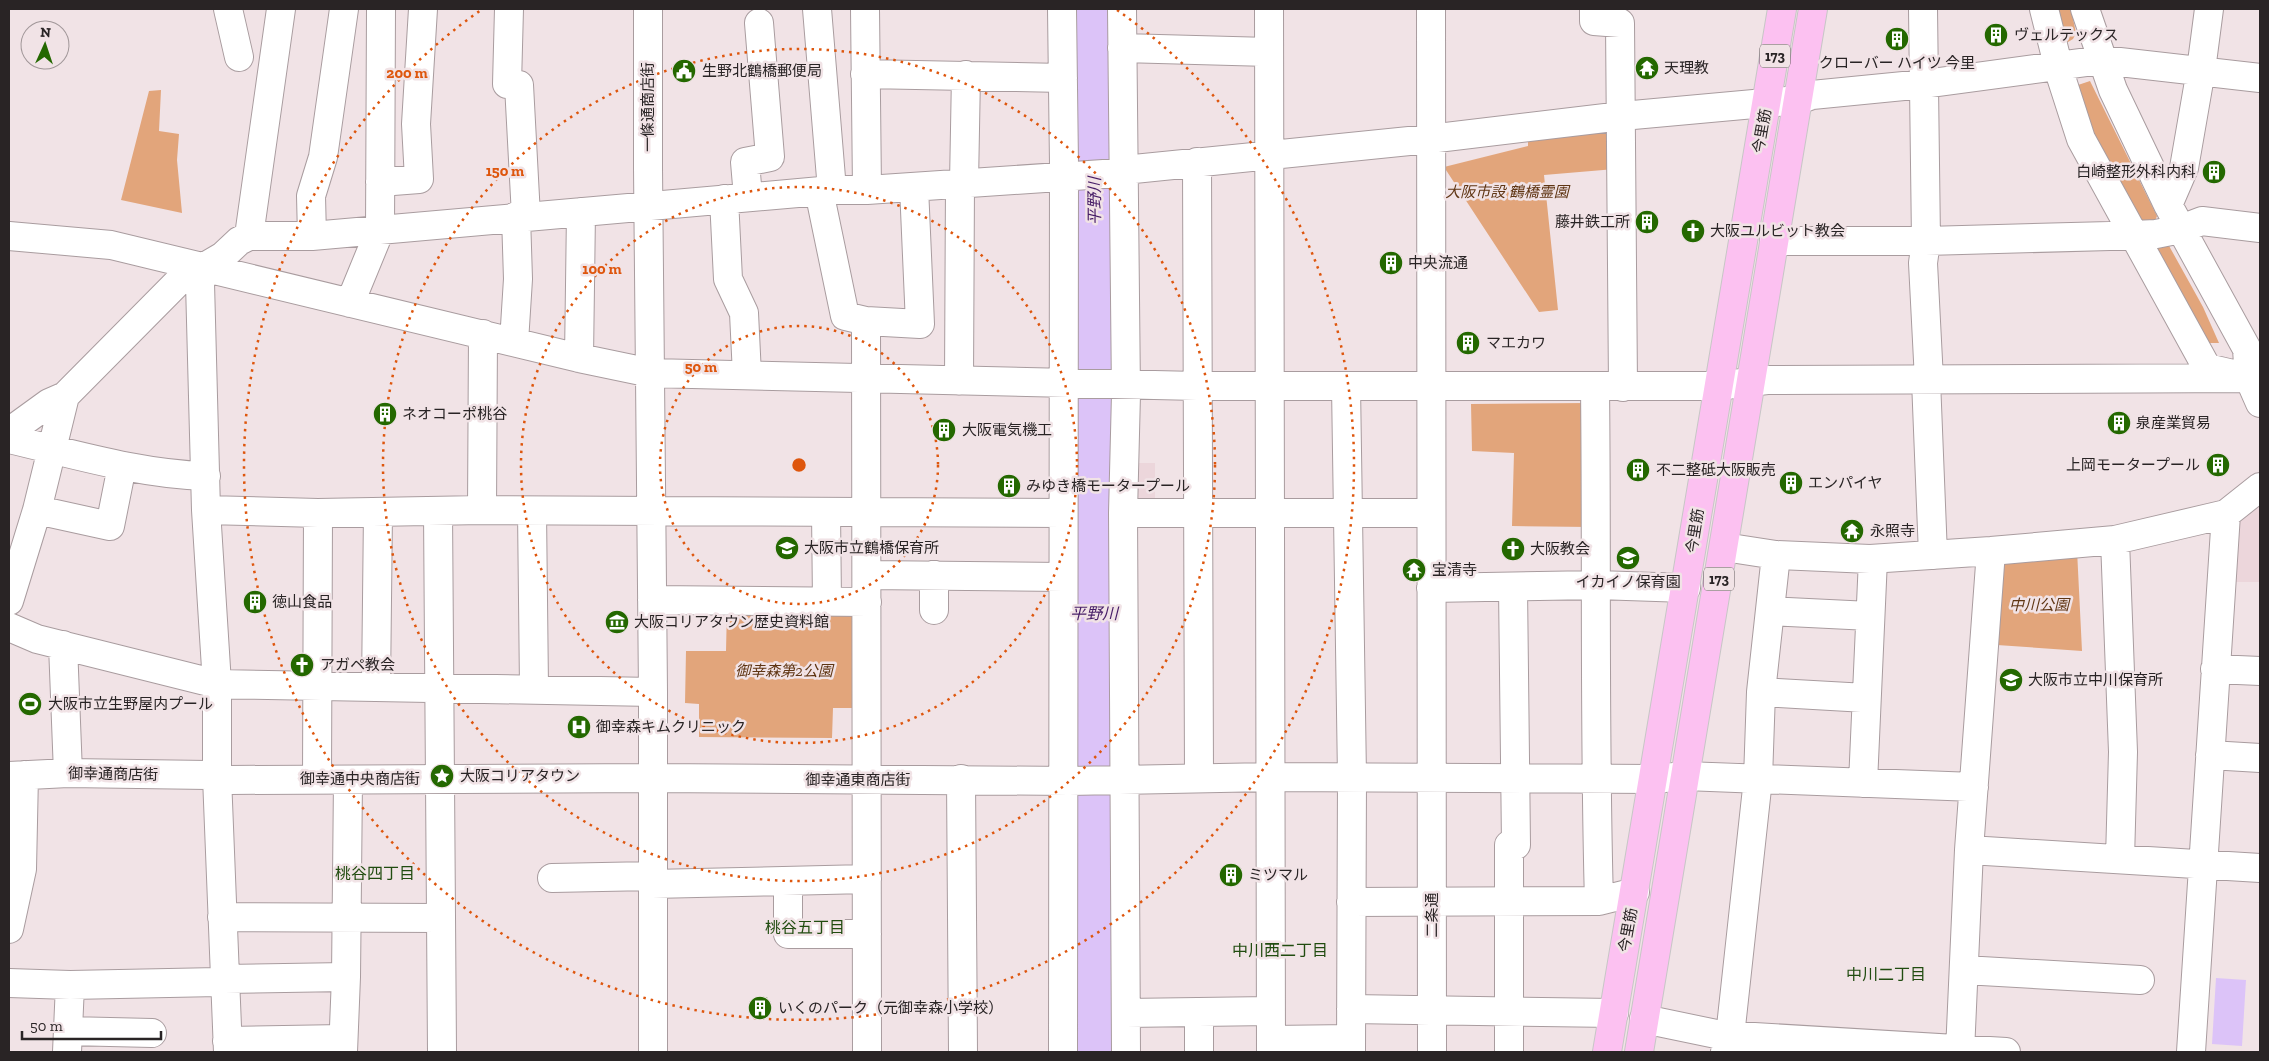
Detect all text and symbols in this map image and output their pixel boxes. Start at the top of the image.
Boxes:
north arrow [20,20,70,70]
building icon: ヴェルテックス [1983,22,2009,48]
text: N [40,24,52,41]
building icon: クローバー ハイツ 今里 [1884,26,1910,52]
place label: ヴェルテックス [2014,26,2119,44]
road number: 173 [1760,44,1790,68]
place label: クローバー ハイツ 今里 [1819,54,1975,72]
temple icon: 天理教 [1634,55,1660,81]
public building icon: 生野北鶴橋郵便局 [671,58,697,84]
place label: 天理教 [1664,59,1709,77]
street label: 一條通商店街 [639,62,657,152]
place label: 生野北鶴橋郵便局 [702,62,822,80]
text: 200 m [386,64,428,82]
street label: 今里筋 [1749,107,1775,155]
building icon: 白崎整形外科内科 [2201,159,2227,185]
text: 150 m [486,162,524,180]
place label: 白崎整形外科内科 [2076,163,2196,181]
water label: 平野川 [1085,175,1104,225]
park label: 大阪市設 鶴橋霊園 [1445,183,1571,201]
building icon: 藤井鉄工所 [1634,209,1660,235]
place label: 藤井鉄工所 [1555,213,1630,231]
church icon: 大阪ユルビット教会 [1680,218,1706,244]
place label: 大阪ユルビット教会 [1710,222,1845,240]
building icon: 中央流通 [1378,250,1404,276]
place label: 中央流通 [1408,254,1468,272]
text: 100 m [582,260,622,278]
building icon: マエカワ [1455,330,1481,356]
place label: マエカワ [1486,334,1546,352]
text: 50 m [685,358,717,376]
building icon: ネオコーポ桃谷 [372,401,398,427]
place label: ネオコーポ桃谷 [402,405,507,423]
building icon: 泉産業貿易 [2106,410,2132,436]
place label: 泉産業貿易 [2136,414,2211,432]
building icon: 大阪電気機工 [931,417,957,443]
place label: 大阪電気機工 [962,421,1052,439]
building icon: 上岡モータープール [2205,452,2231,478]
centre of rings [790,456,808,474]
place label: 上岡モータープール [2066,456,2200,474]
building icon: 不二整砥大阪販売 [1625,457,1651,483]
place label: 不二整砥大阪販売 [1656,461,1776,479]
building icon: エンパイヤ [1778,470,1804,496]
building icon: みゆき橋モータープール [996,473,1022,499]
place label: エンパイヤ [1808,474,1883,492]
place label: みゆき橋モータープール [1026,477,1190,495]
street label: 今里筋 [1683,507,1707,555]
temple icon: 永照寺 [1839,518,1865,544]
place label: 永照寺 [1870,522,1915,540]
school or university icon: 大阪市立鶴橋保育所 [774,535,800,561]
church icon: 大阪教会 [1500,536,1526,562]
place label: 大阪市立鶴橋保育所 [804,539,939,557]
place label: 大阪教会 [1530,540,1590,558]
school or university icon: イカイノ保育園 [1615,545,1641,571]
temple icon: 宝清寺 [1401,557,1427,583]
place label: 宝清寺 [1432,561,1477,579]
road number: 173 [1704,568,1734,590]
place label: イカイノ保育園 [1575,573,1681,591]
building icon: 徳山食品 [242,589,268,615]
place label: 徳山食品 [272,593,332,611]
park label: 中川公園 [2009,596,2071,614]
water label: 平野川 [1070,604,1120,623]
museum icon: 大阪コリアタウン歴史資料館 [604,609,630,635]
place label: 大阪コリアタウン歴史資料館 [634,613,829,631]
church icon: アガペ教会 [289,652,315,678]
place label: アガペ教会 [320,656,395,674]
park label: 御幸森第2公園 [735,662,835,680]
school or university icon: 大阪市立中川保育所 [1998,667,2024,693]
place label: 大阪市立中川保育所 [2028,671,2163,689]
sports icon: 大阪市立生野屋内プール [17,691,43,717]
place label: 大阪市立生野屋内プール [48,695,213,713]
hospital icon: 御幸森キムクリニック [566,714,592,740]
place label: 御幸森キムクリニック [596,718,746,736]
place icon: 大阪コリアタウン [429,763,455,789]
street label: 御幸通商店街 [68,764,158,784]
place label: 大阪コリアタウン [460,767,580,785]
street label: 御幸通中央商店街 [300,770,420,788]
street label: 御幸通東商店街 [805,771,911,789]
building icon: ミツマル [1218,862,1244,888]
district label: 桃谷四丁目 [335,864,415,883]
place label: ミツマル [1248,866,1308,884]
street label: 二条通 [1423,892,1441,938]
street label: 今里筋 [1615,906,1641,954]
district label: 桃谷五丁目 [765,918,845,937]
district label: 中川西二丁目 [1232,941,1328,960]
district label: 中川二丁目 [1846,965,1926,984]
building icon: いくのパーク（元御幸森小学校） [747,995,773,1021]
place label: いくのパーク（元御幸森小学校） [778,999,1003,1017]
scale bar [22,1008,161,1040]
text: 50 m [30,1017,63,1035]

